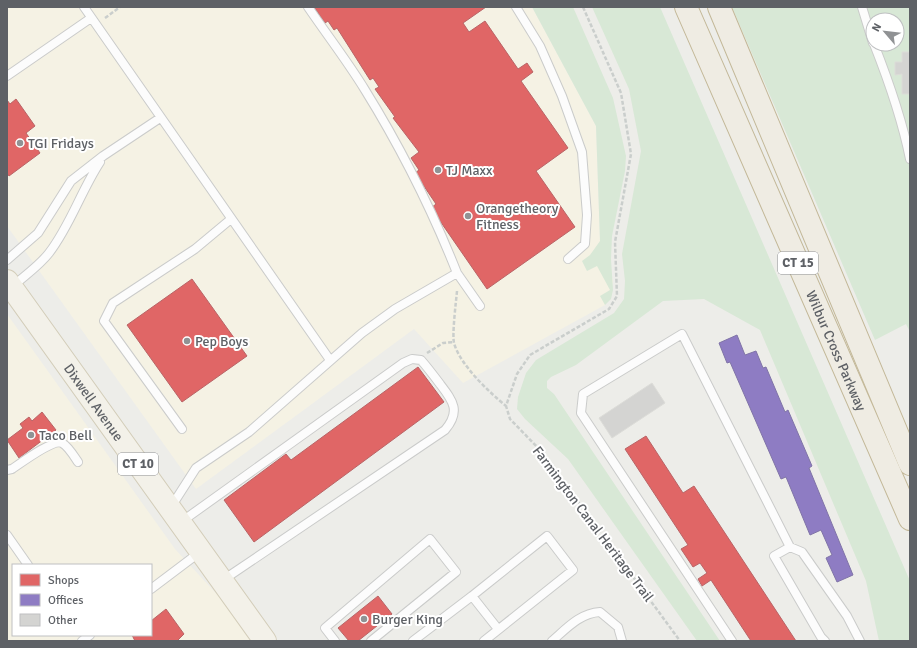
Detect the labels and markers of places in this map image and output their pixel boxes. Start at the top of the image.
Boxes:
place label: TGI Fridays [28,135,94,152]
marker: TGI Fridays [15,138,25,148]
place label: TJ Maxx [446,162,493,179]
marker: TJ Maxx [433,165,443,175]
place label: Orangetheory Fitness [476,200,559,233]
marker: Orangetheory Fitness [463,211,473,221]
place label: Pep Boys [195,333,248,350]
marker: Pep Boys [182,336,192,346]
place label: Taco Bell [39,427,92,444]
marker: Taco Bell [26,430,36,440]
place label: Burger King [372,611,443,628]
marker: Burger King [359,614,369,624]

